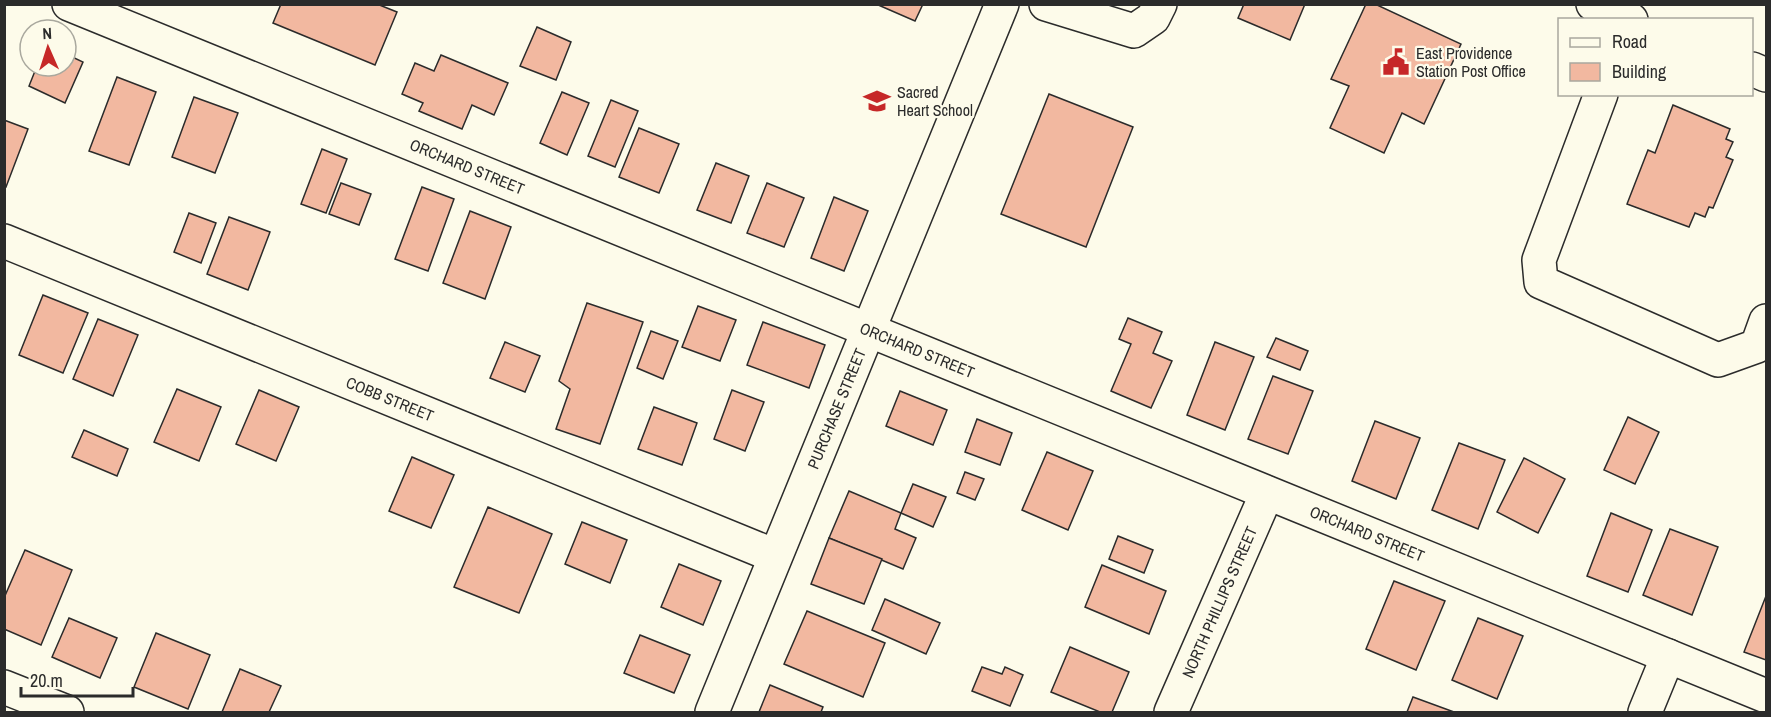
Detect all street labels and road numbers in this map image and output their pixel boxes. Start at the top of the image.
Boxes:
street label: ORCHARD STREET [407,133,528,200]
street label: ORCHARD STREET [857,317,978,383]
street label: PURCHASE STREET [802,345,871,472]
street label: COBB STREET [343,371,437,426]
street label: ORCHARD STREET [1307,500,1428,567]
street label: NORTH PHILLIPS STREET [1176,523,1262,681]

